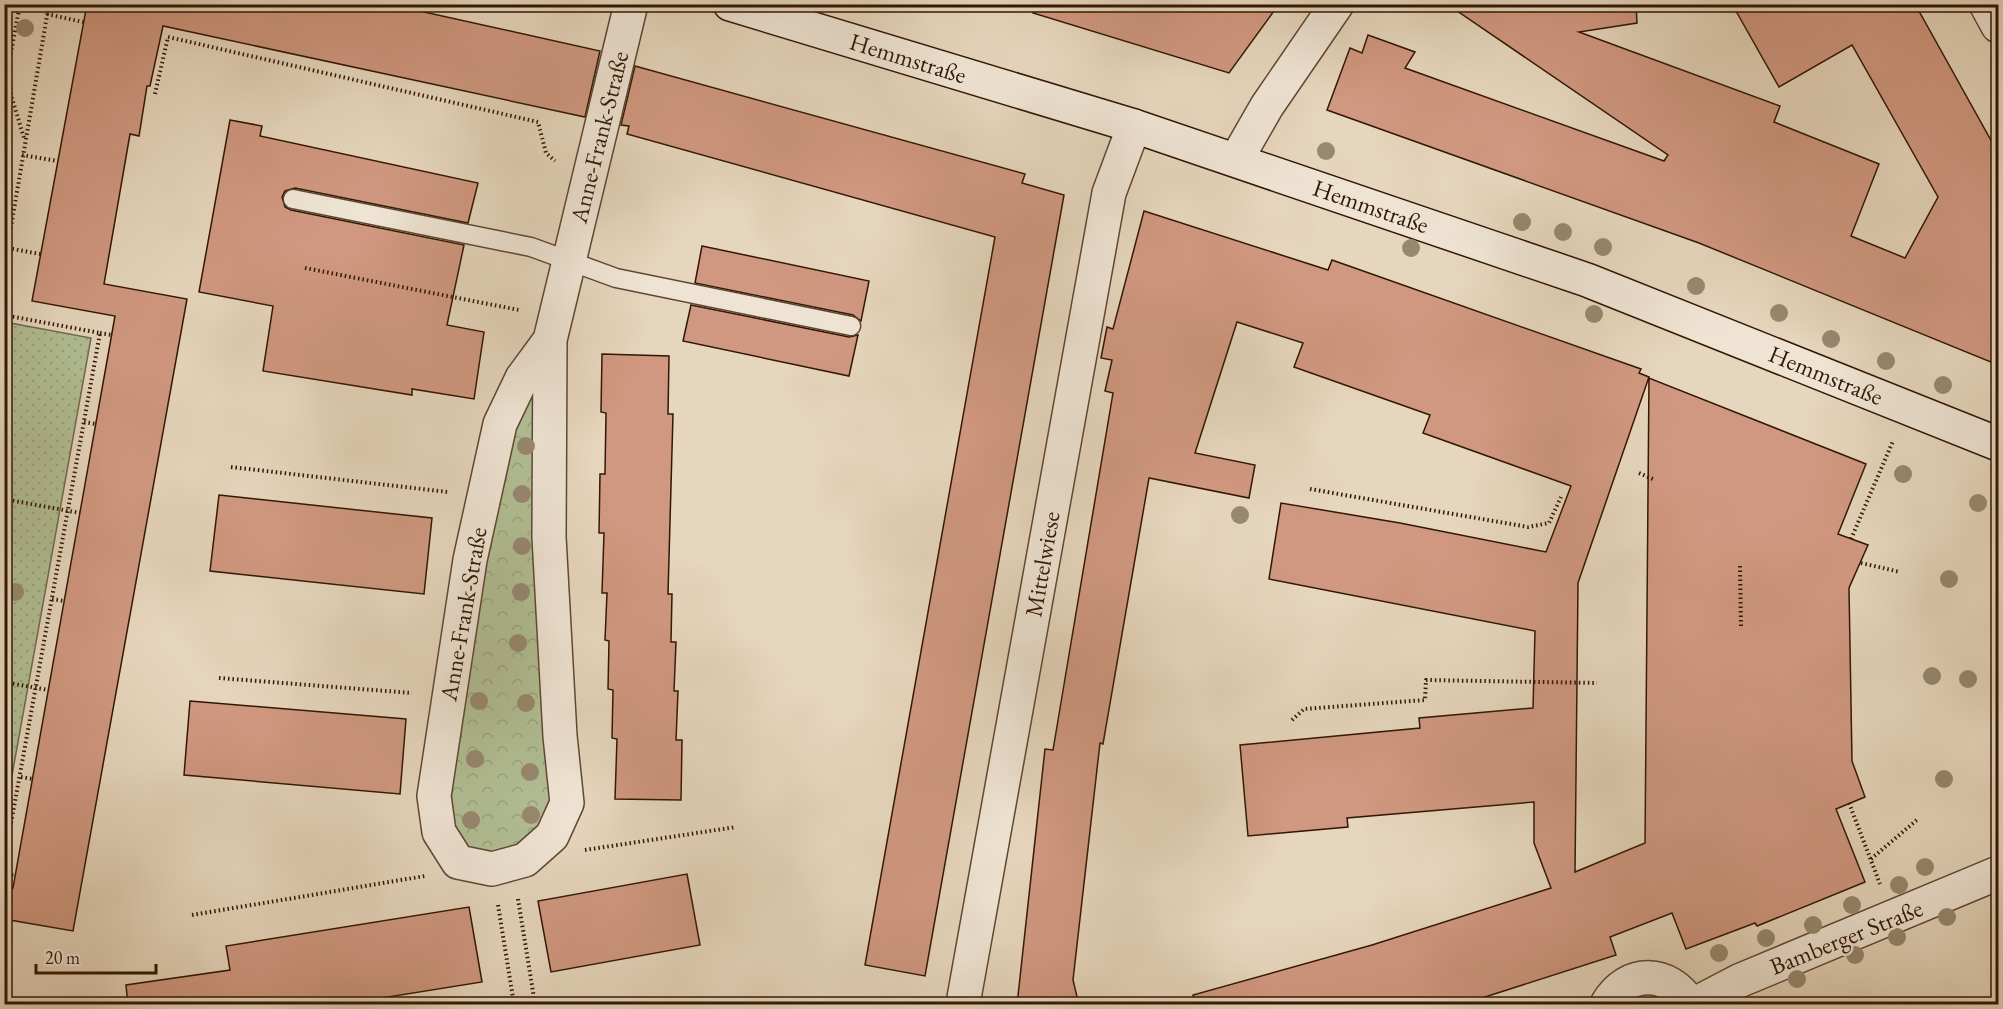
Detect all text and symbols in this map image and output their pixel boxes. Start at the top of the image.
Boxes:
street label: Hemmstraße [846,26,970,90]
street label: Anne-Frank-Straße [562,48,635,227]
street label: Hemmstraße [1309,172,1433,240]
street label: Hemmstraße [1764,338,1888,412]
street label: Mittelwiese [1017,509,1067,619]
street label: Anne-Frank-Straße [432,525,494,704]
street label: Bamberger Straße [1765,892,1927,982]
scale bar [36,937,156,975]
text: 20 m [45,946,80,969]

